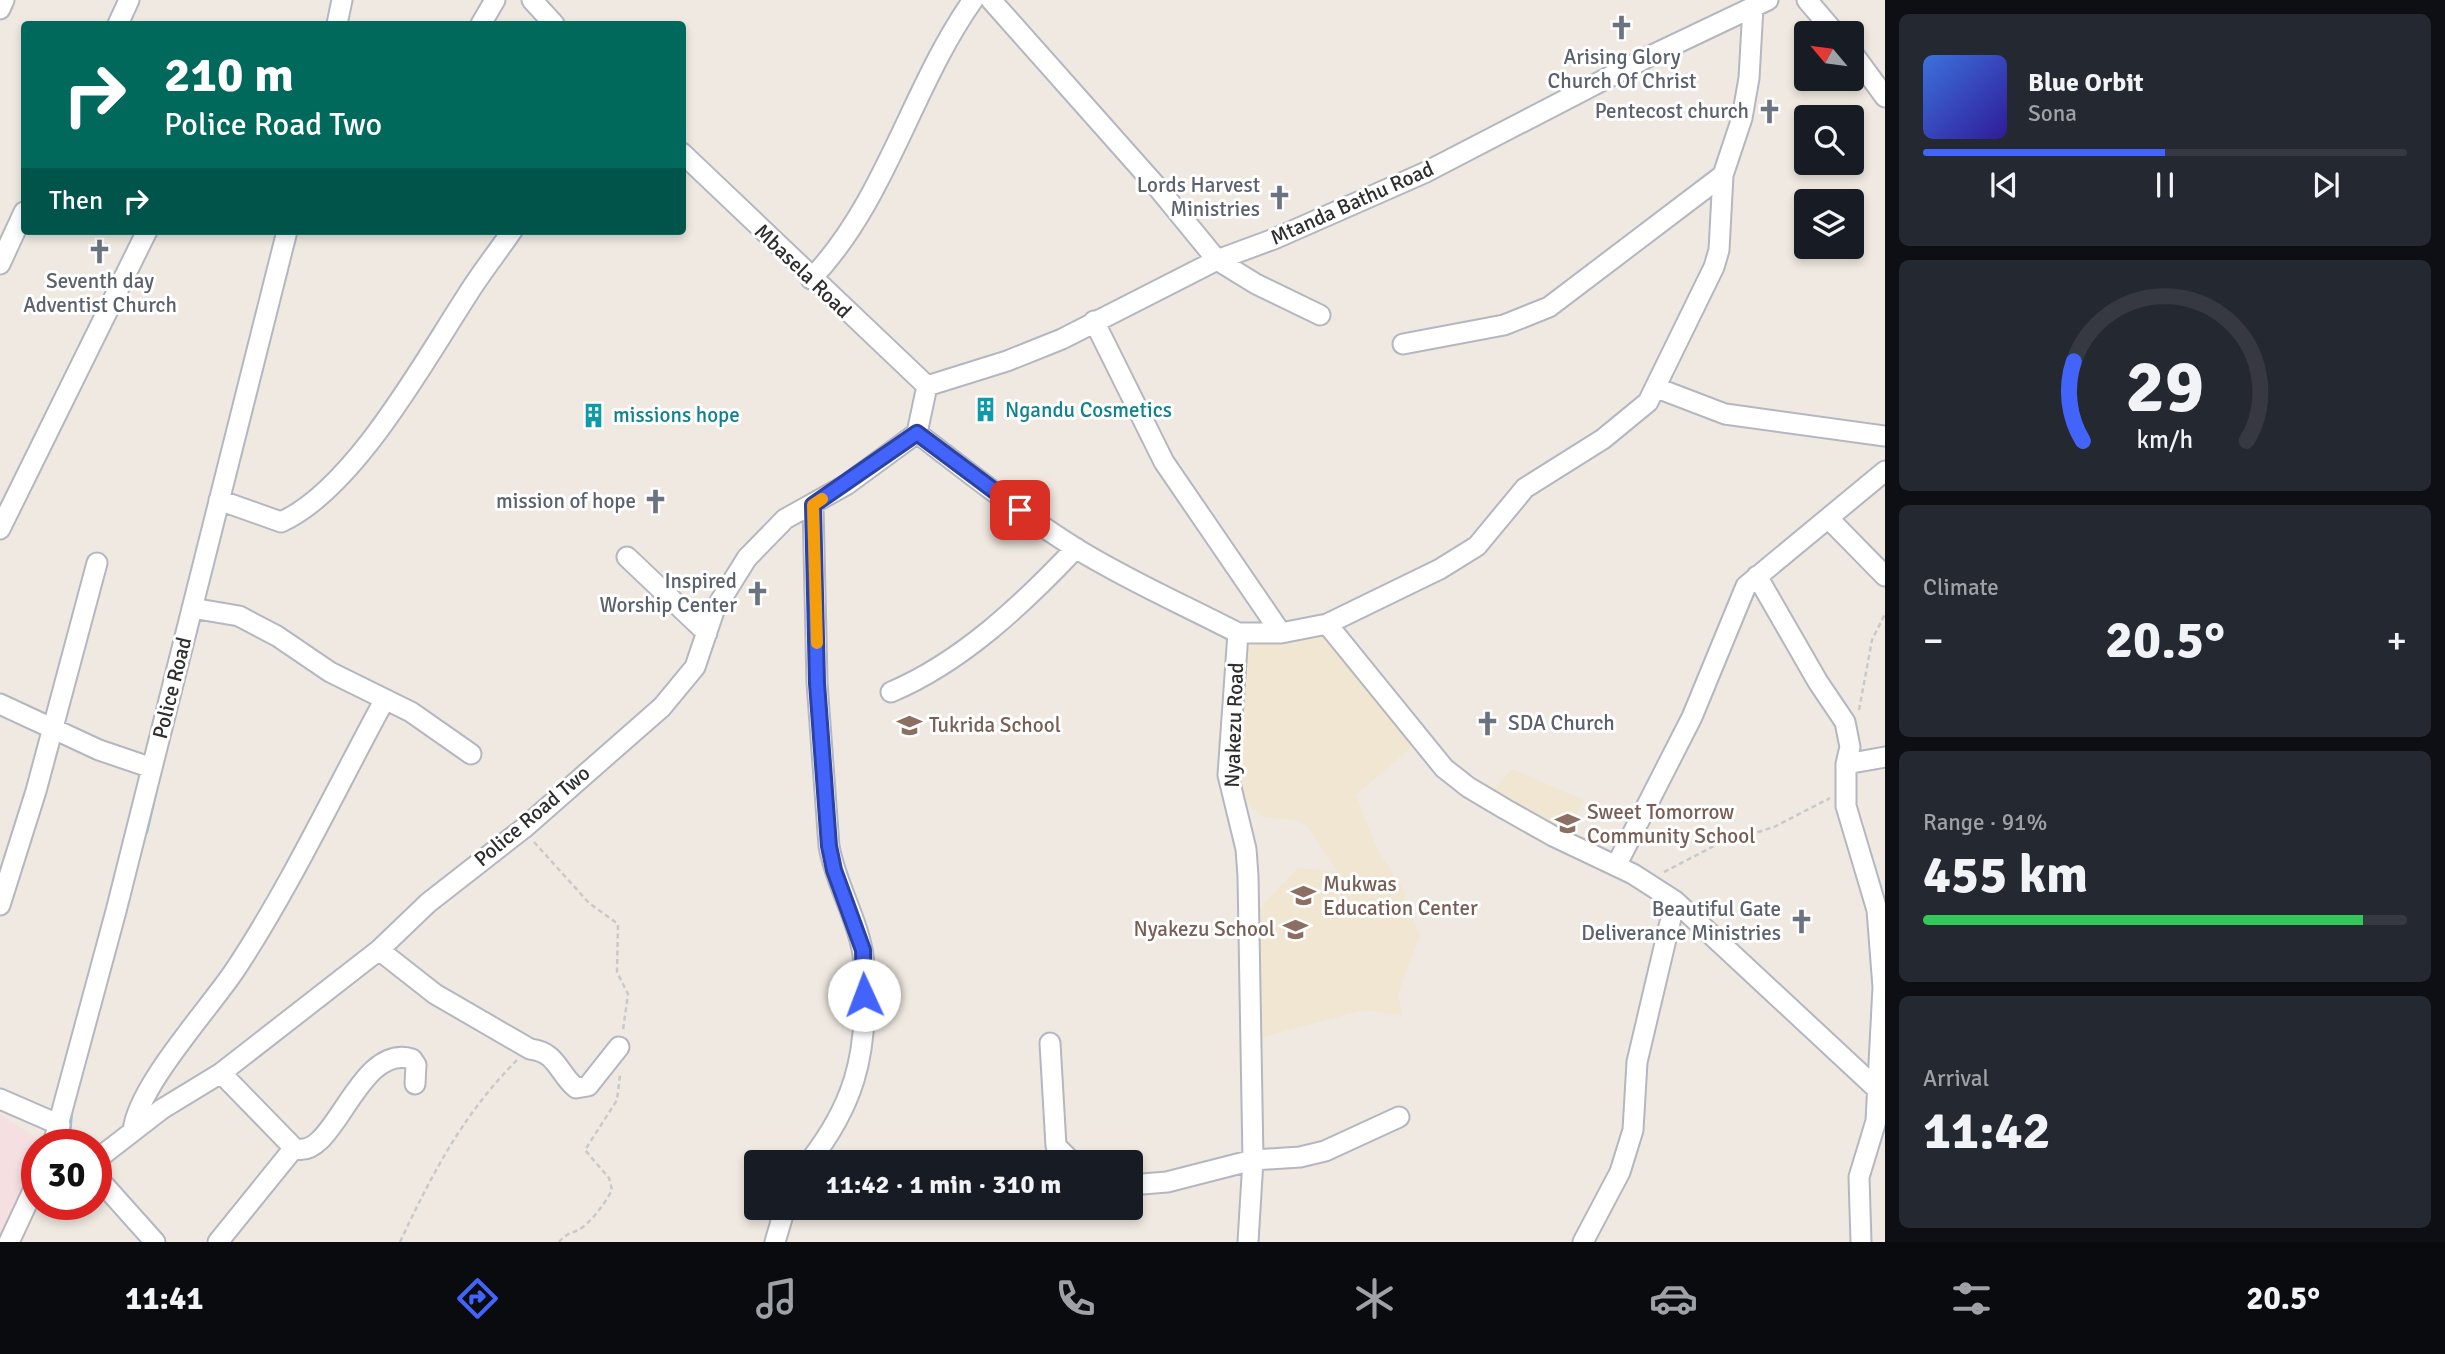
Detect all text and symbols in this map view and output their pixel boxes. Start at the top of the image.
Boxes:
church icon: Arising Glory Church Of Christ [1608,14,1636,42]
north arrow [1794,21,1864,91]
map controls [1794,21,1864,259]
place label: Arising Glory Church Of Christ [1548,44,1696,94]
text: 210 m [164,45,294,105]
icon: right [49,49,140,140]
text: Blue Orbit [2028,67,2144,99]
church icon: Pentecost church [1755,97,1783,125]
place label: Pentecost church [1595,98,1749,124]
text: Sona [2028,99,2077,128]
text: Police Road Two [164,105,382,144]
button: search [1794,105,1864,175]
street label: Mtanda Bathu Road [1266,155,1438,251]
icon: previous [1985,166,2023,204]
icon: pause [2146,166,2184,204]
icon: next [2307,166,2345,204]
place label: Lords Harvest Ministries [1137,172,1260,222]
icon: right [117,182,155,220]
church icon: Lords Harvest Ministries [1266,183,1294,211]
text: Then [49,185,103,217]
button: layers [1794,189,1864,259]
street label: Mbasela Road [749,218,857,324]
church icon: Seventh day Adventist Church [86,238,114,266]
place label: Seventh day Adventist Church [23,268,177,318]
text: 29 [2126,344,2204,433]
building icon: Ngandu Cosmetics [971,396,999,424]
place label: Ngandu Cosmetics [1005,397,1172,423]
building icon: missions hope [579,401,607,429]
place label: missions hope [613,402,740,428]
text: km/h [2137,424,2193,455]
pin [990,480,1050,540]
church icon: mission of hope [642,487,670,515]
place label: mission of hope [496,488,636,514]
icon: arrive [1001,491,1039,529]
place label: Inspired Worship Center [599,568,737,618]
text: Climate [1923,573,1999,602]
church icon: Inspired Worship Center [743,579,771,607]
text: 20.5° [2105,608,2225,672]
text: − [1923,617,1944,664]
text: + [2386,617,2407,664]
street label: Police Road [147,634,197,742]
street label: Nyakezu Road [1219,662,1249,788]
church icon: SDA Church [1474,709,1502,737]
place label: SDA Church [1508,710,1615,736]
school or university icon: Tukrida School [895,711,923,739]
place label: Tukrida School [929,712,1061,738]
street label: Police Road Two [469,760,595,872]
place label: Sweet Tomorrow Community School [1587,799,1755,849]
text: Range · 91% [1923,808,2047,837]
school or university icon: Sweet Tomorrow Community School [1553,810,1581,838]
text: 455 km [1923,843,2088,907]
place label: Mukwas Education Center [1323,871,1478,921]
school or university icon: Mukwas Education Center [1289,882,1317,910]
place label: Beautiful Gate Deliverance Ministries [1581,896,1781,946]
church icon: Beautiful Gate Deliverance Ministries [1787,907,1815,935]
school or university icon: Nyakezu School [1281,915,1309,943]
place label: Nyakezu School [1133,916,1275,942]
position arrow [827,958,901,1032]
text: Arrival [1923,1064,1989,1093]
text: 11:42 [1923,1099,2051,1163]
speed limit sign: 30 [21,1129,112,1220]
text: 11:42 · 1 min · 310 m [826,1169,1061,1201]
icon: directions [453,1274,502,1323]
icon: music [752,1274,801,1323]
icon: phone [1051,1274,1100,1323]
icon: climate [1350,1274,1399,1323]
icon: car [1649,1274,1698,1323]
icon: filters [1947,1274,1996,1323]
text: 11:41 [125,1279,203,1318]
text: 20.5° [2246,1279,2320,1318]

